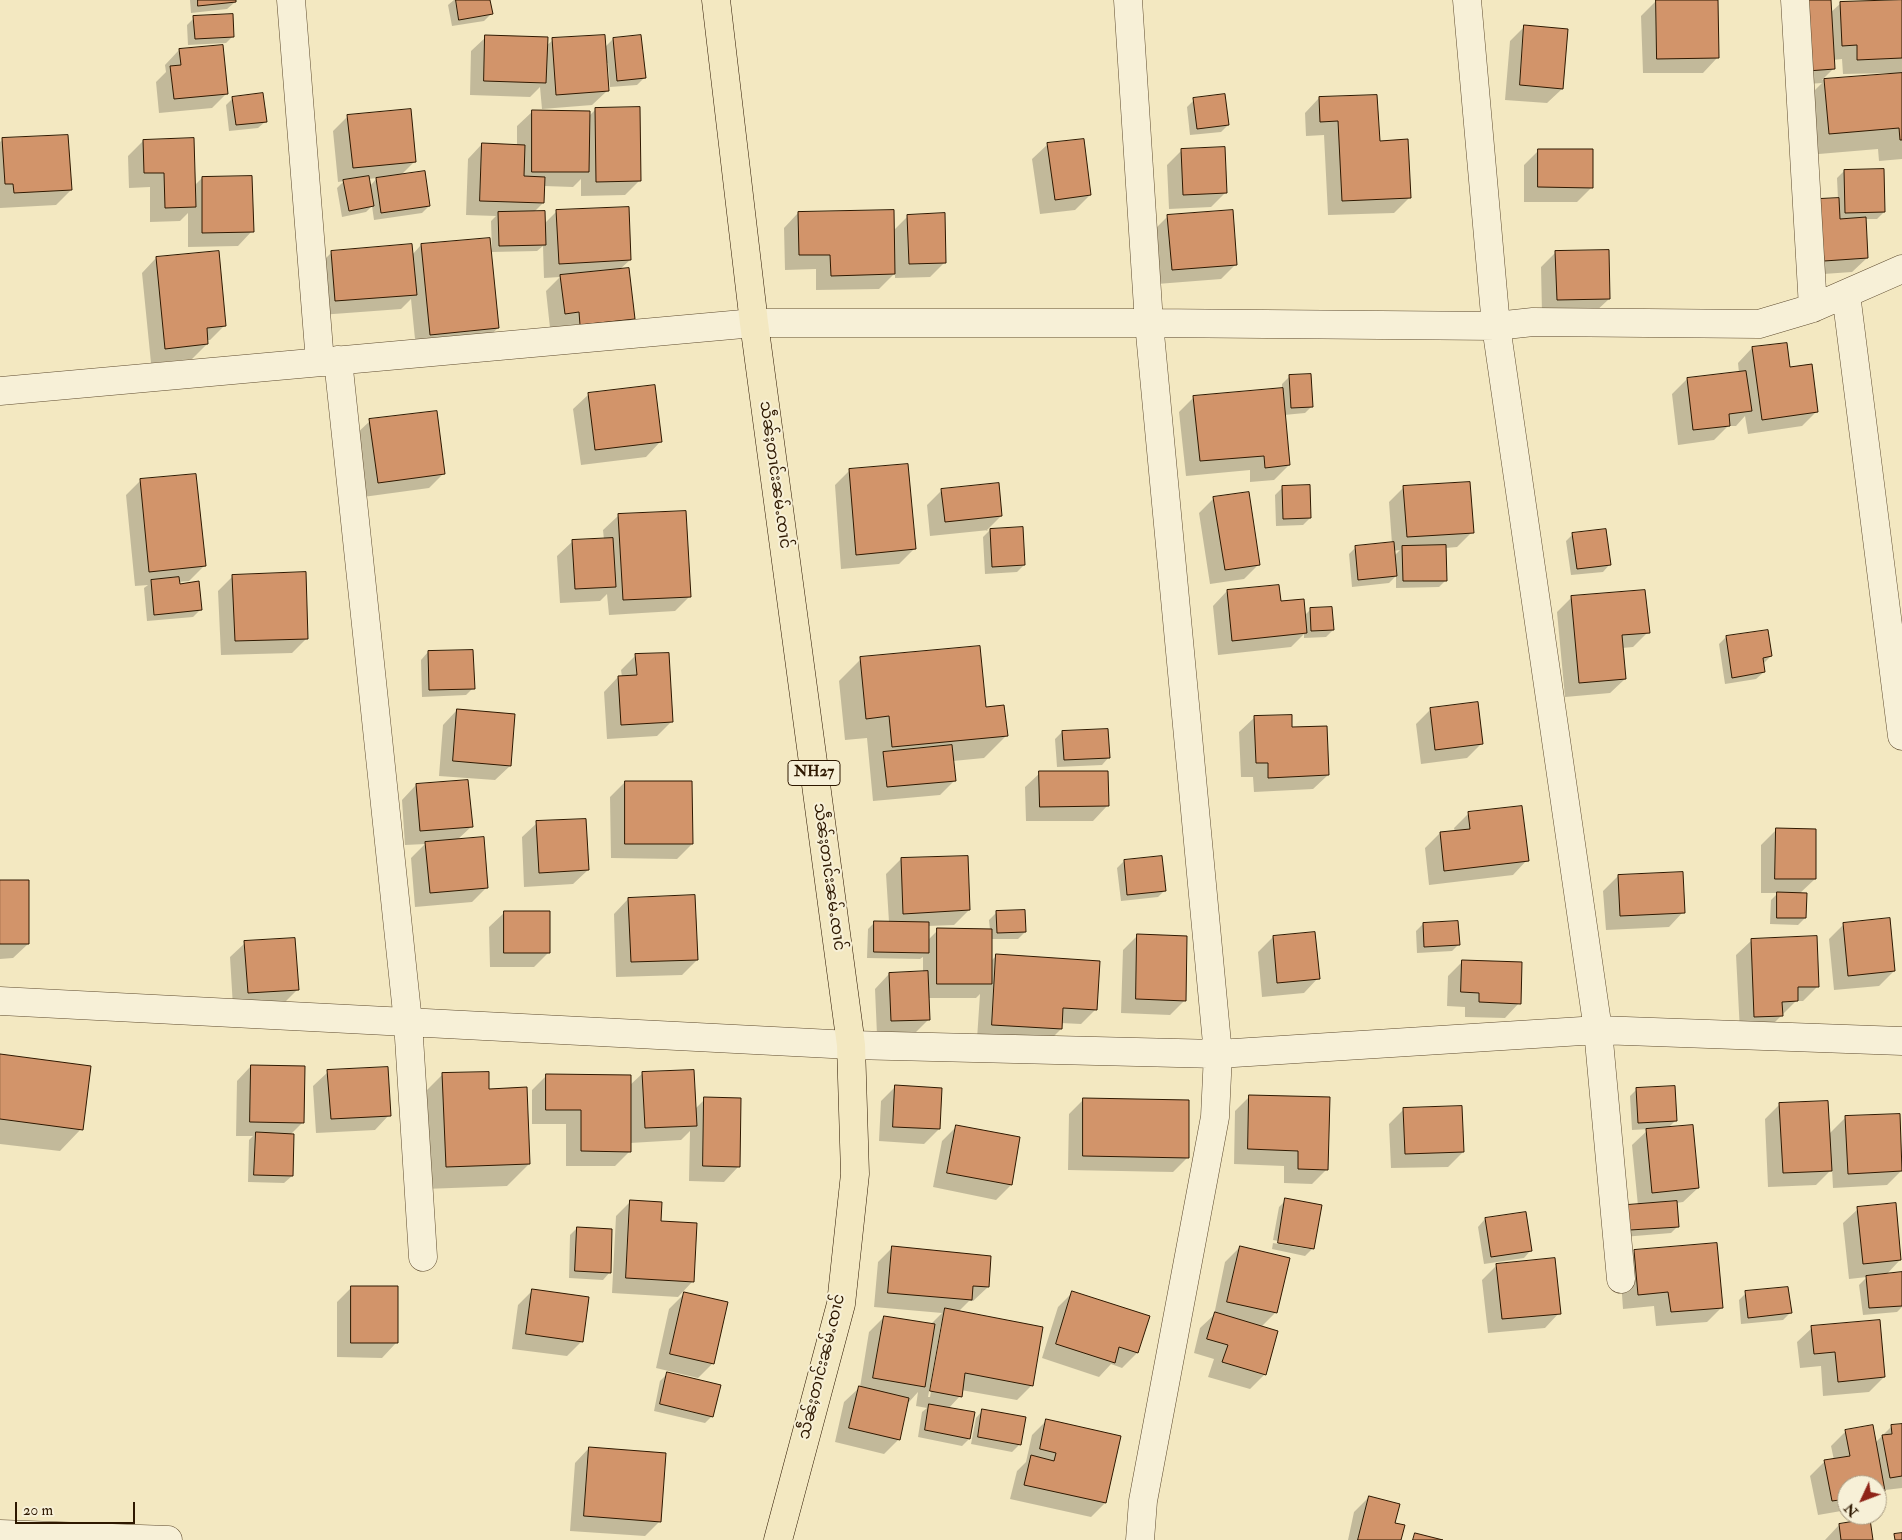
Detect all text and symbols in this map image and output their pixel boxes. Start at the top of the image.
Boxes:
street label: သဵၼ်ႈတၢင်းၼမ်ႉၸၢင် [754,400,794,550]
road number: NH27 [788,760,840,786]
street label: သဵၼ်ႈတၢင်းၼမ်ႉၸၢင် [808,802,848,952]
street label: သဵၼ်ႈတၢင်းၼမ်ႉၸၢင် [796,1292,850,1442]
north arrow [1837,1475,1887,1525]
scale bar [18,1492,138,1524]
text: N [1841,1500,1862,1520]
text: 20 m [23,1501,53,1520]

